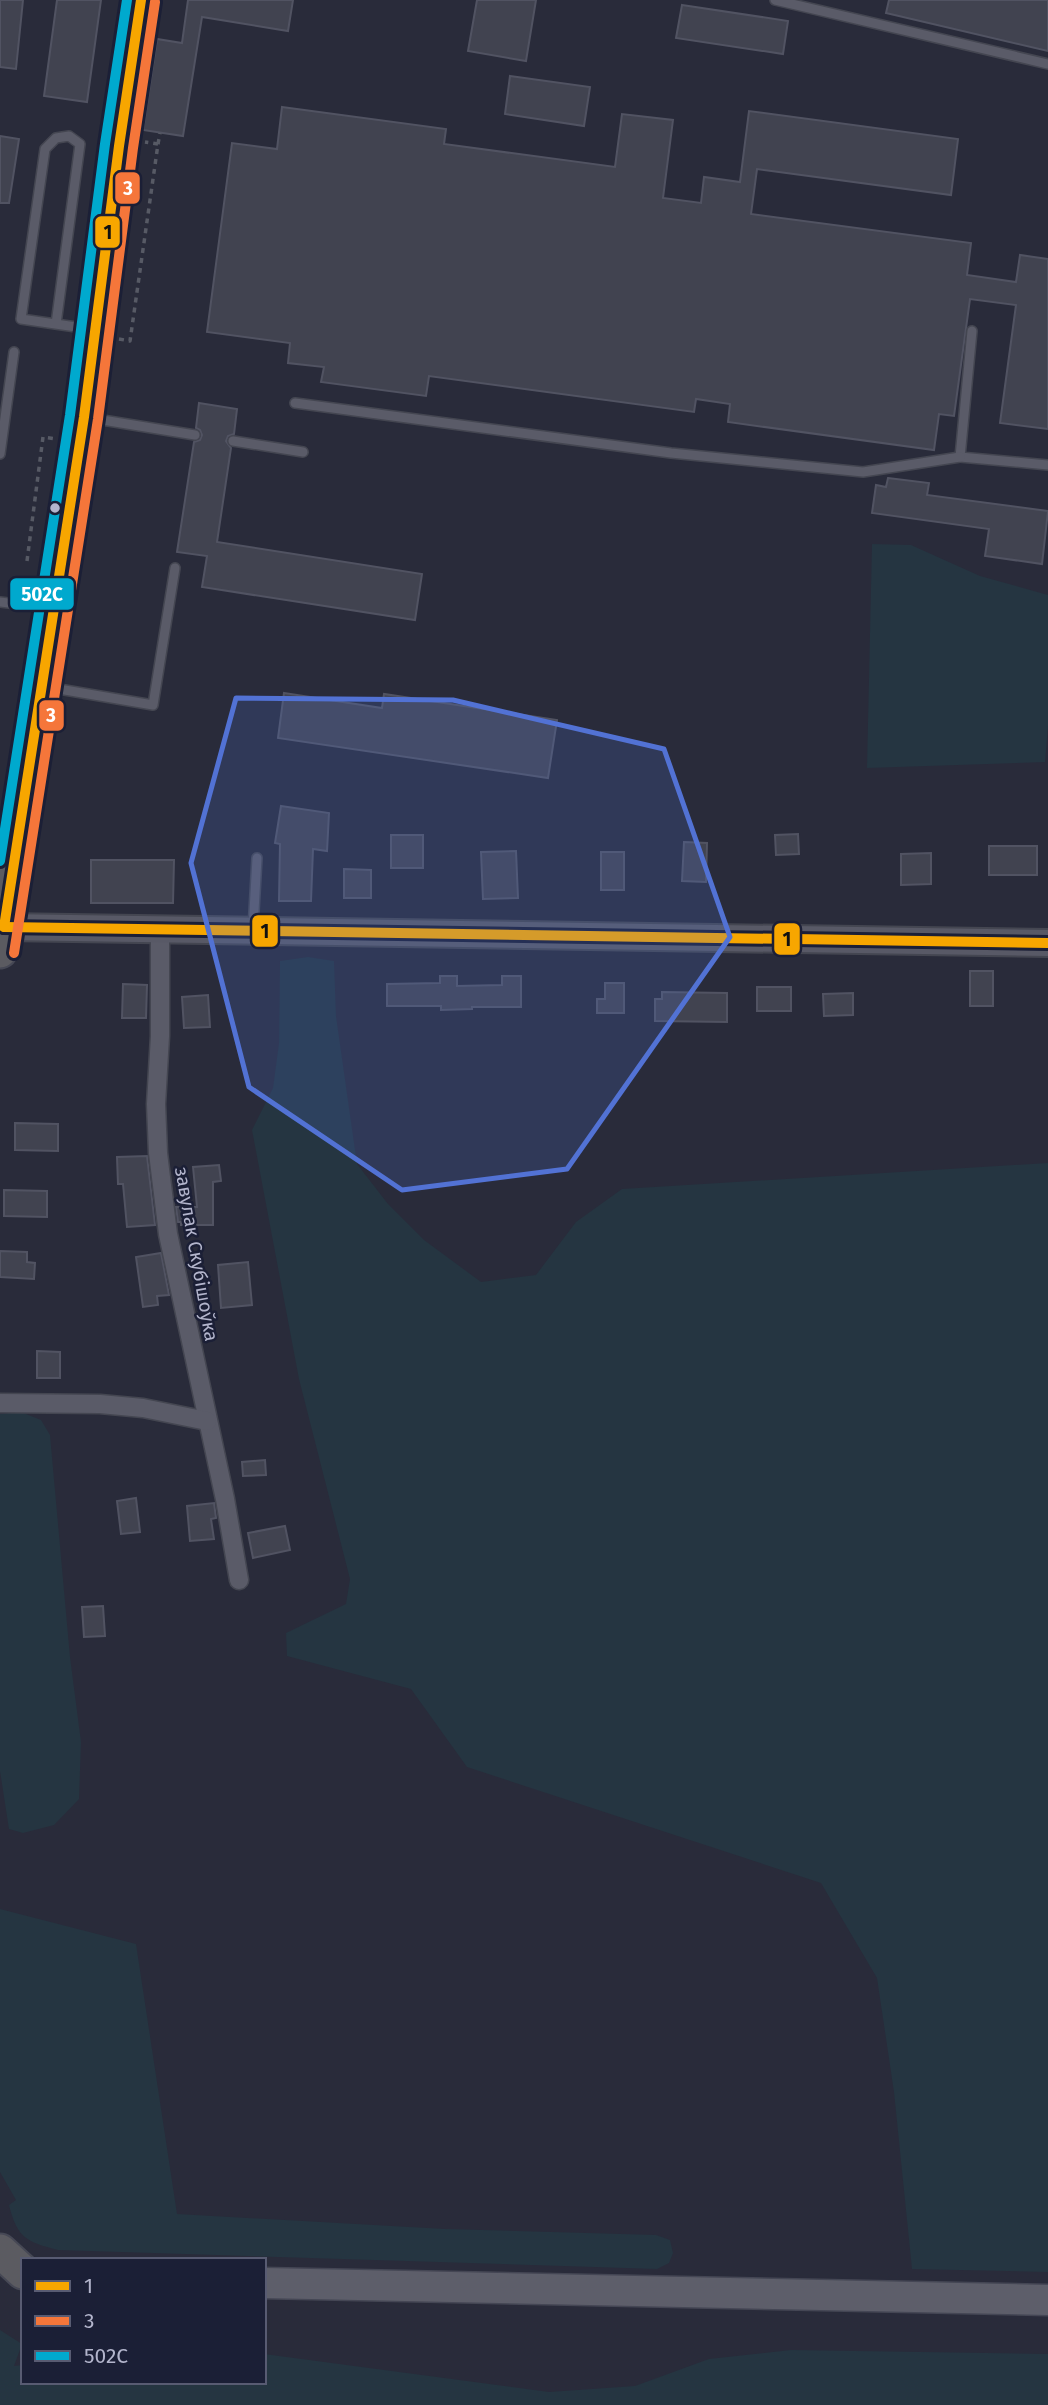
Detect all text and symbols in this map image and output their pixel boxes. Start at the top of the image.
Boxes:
line badge: 3 [114,171,141,205]
text: 3 [122,177,133,200]
line badge: 1 [94,215,121,249]
text: 1 [104,221,112,244]
unlabelled marker [48,501,62,515]
line badge: 502С [9,577,75,611]
text: 502С [21,583,63,606]
line badge: 3 [38,699,65,732]
text: 3 [45,704,56,727]
line badge: 1 [251,914,279,948]
text: 1 [261,920,269,943]
line badge: 1 [773,922,801,956]
text: 1 [783,928,791,951]
street label: завулак Скубішоўка [170,1165,223,1343]
legend [21,2258,266,2384]
text: 1 [84,2273,93,2299]
text: 3 [84,2308,94,2334]
text: 502С [84,2343,128,2369]

